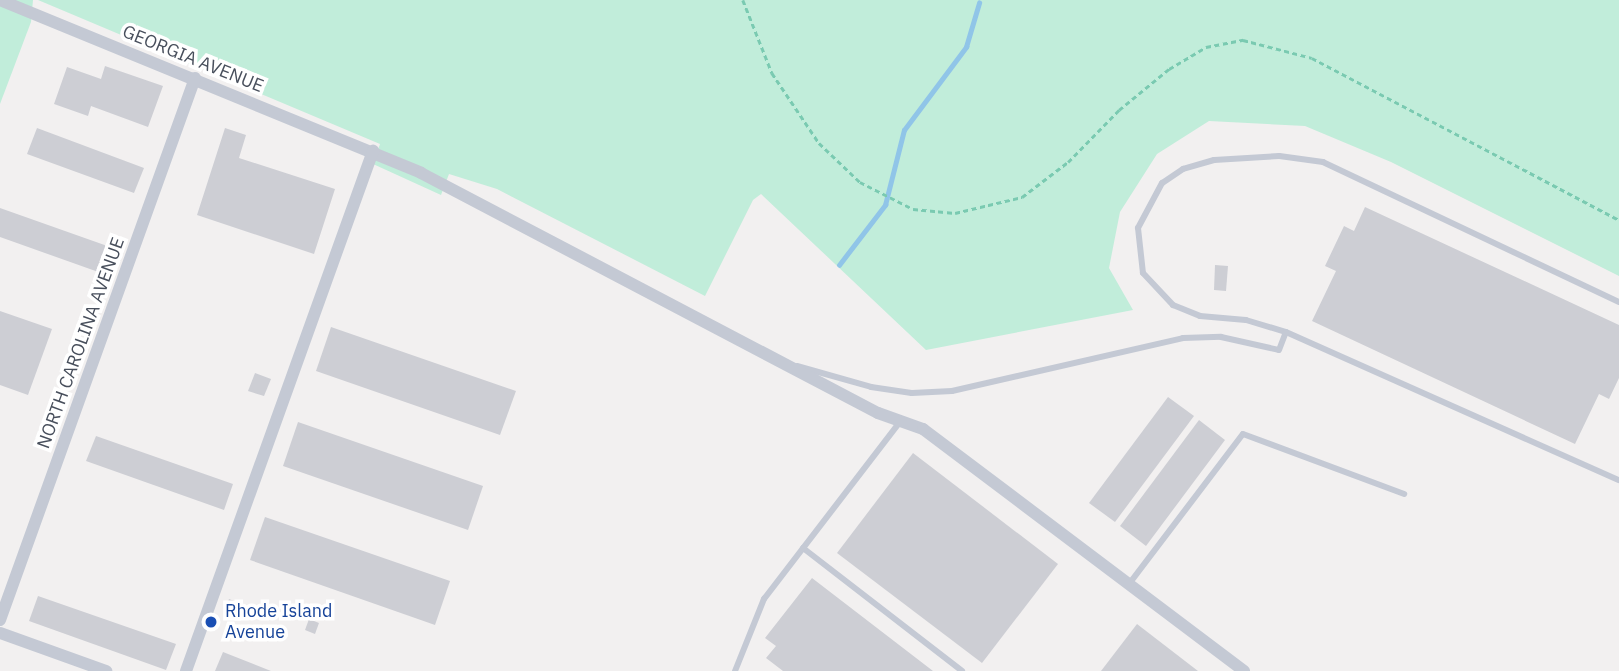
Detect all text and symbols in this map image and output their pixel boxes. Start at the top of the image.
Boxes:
street label: GEORGIA AVENUE [119,21,267,97]
street label: NORTH CAROLINA AVENUE [33,235,129,451]
place label: Rhode Island Avenue [225,601,333,644]
marker: Rhode Island Avenue [203,614,219,630]

